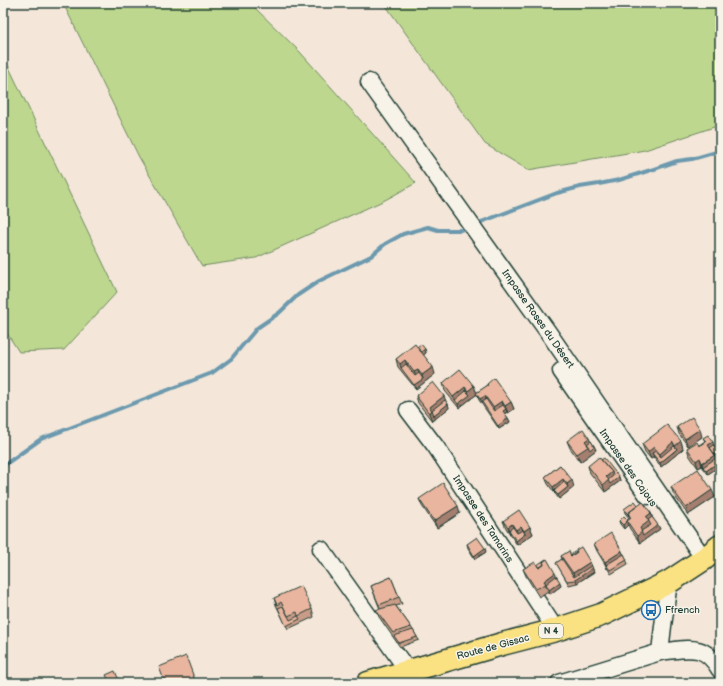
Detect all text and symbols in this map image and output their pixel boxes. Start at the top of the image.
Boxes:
street label: Impasse Roses du Désert [499,267,577,371]
street label: Impasse des Cajous [597,427,659,509]
street label: Impasse des Tamarins [450,473,516,565]
bus stop icon: Ffrench [640,599,662,621]
place label: Ffrench [665,604,700,616]
road number: N 4 [539,624,563,638]
street label: Route de Gissac [455,632,531,662]

